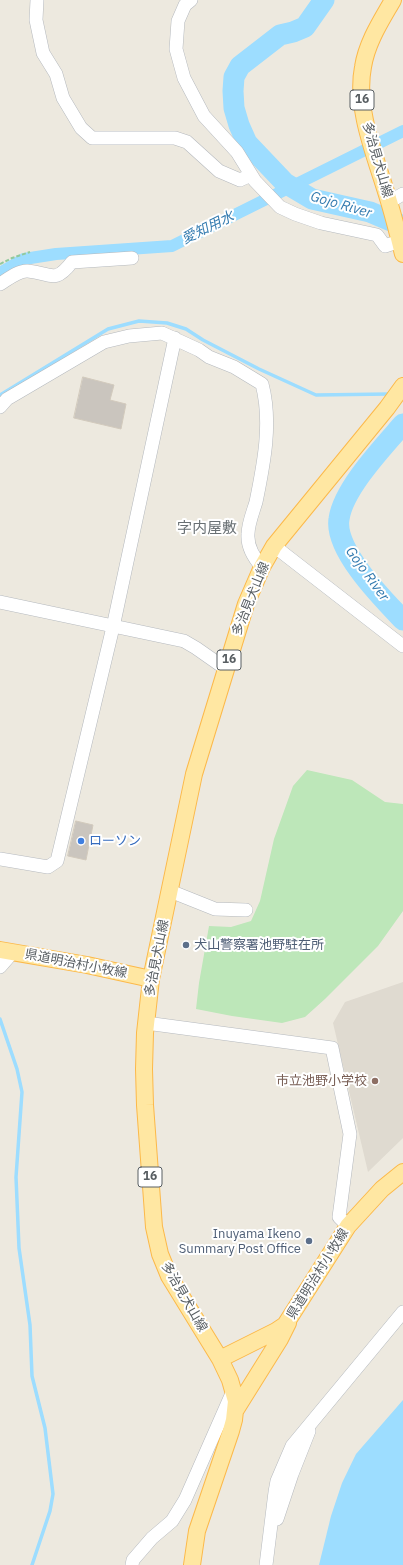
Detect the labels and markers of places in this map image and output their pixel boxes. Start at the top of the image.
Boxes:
place label: ローソン [89,833,141,849]
marker: ローソン [76,836,86,846]
place label: 犬山警察署池野駐在所 [194,937,324,953]
marker: 犬山警察署池野駐在所 [181,940,191,950]
place label: 市立池野小学校 [276,1073,367,1089]
marker: 市立池野小学校 [370,1076,380,1086]
place label: Inuyama Ikeno Summary Post Office [179,1226,301,1257]
marker: Inuyama Ikeno Summary Post Office [304,1236,314,1246]

